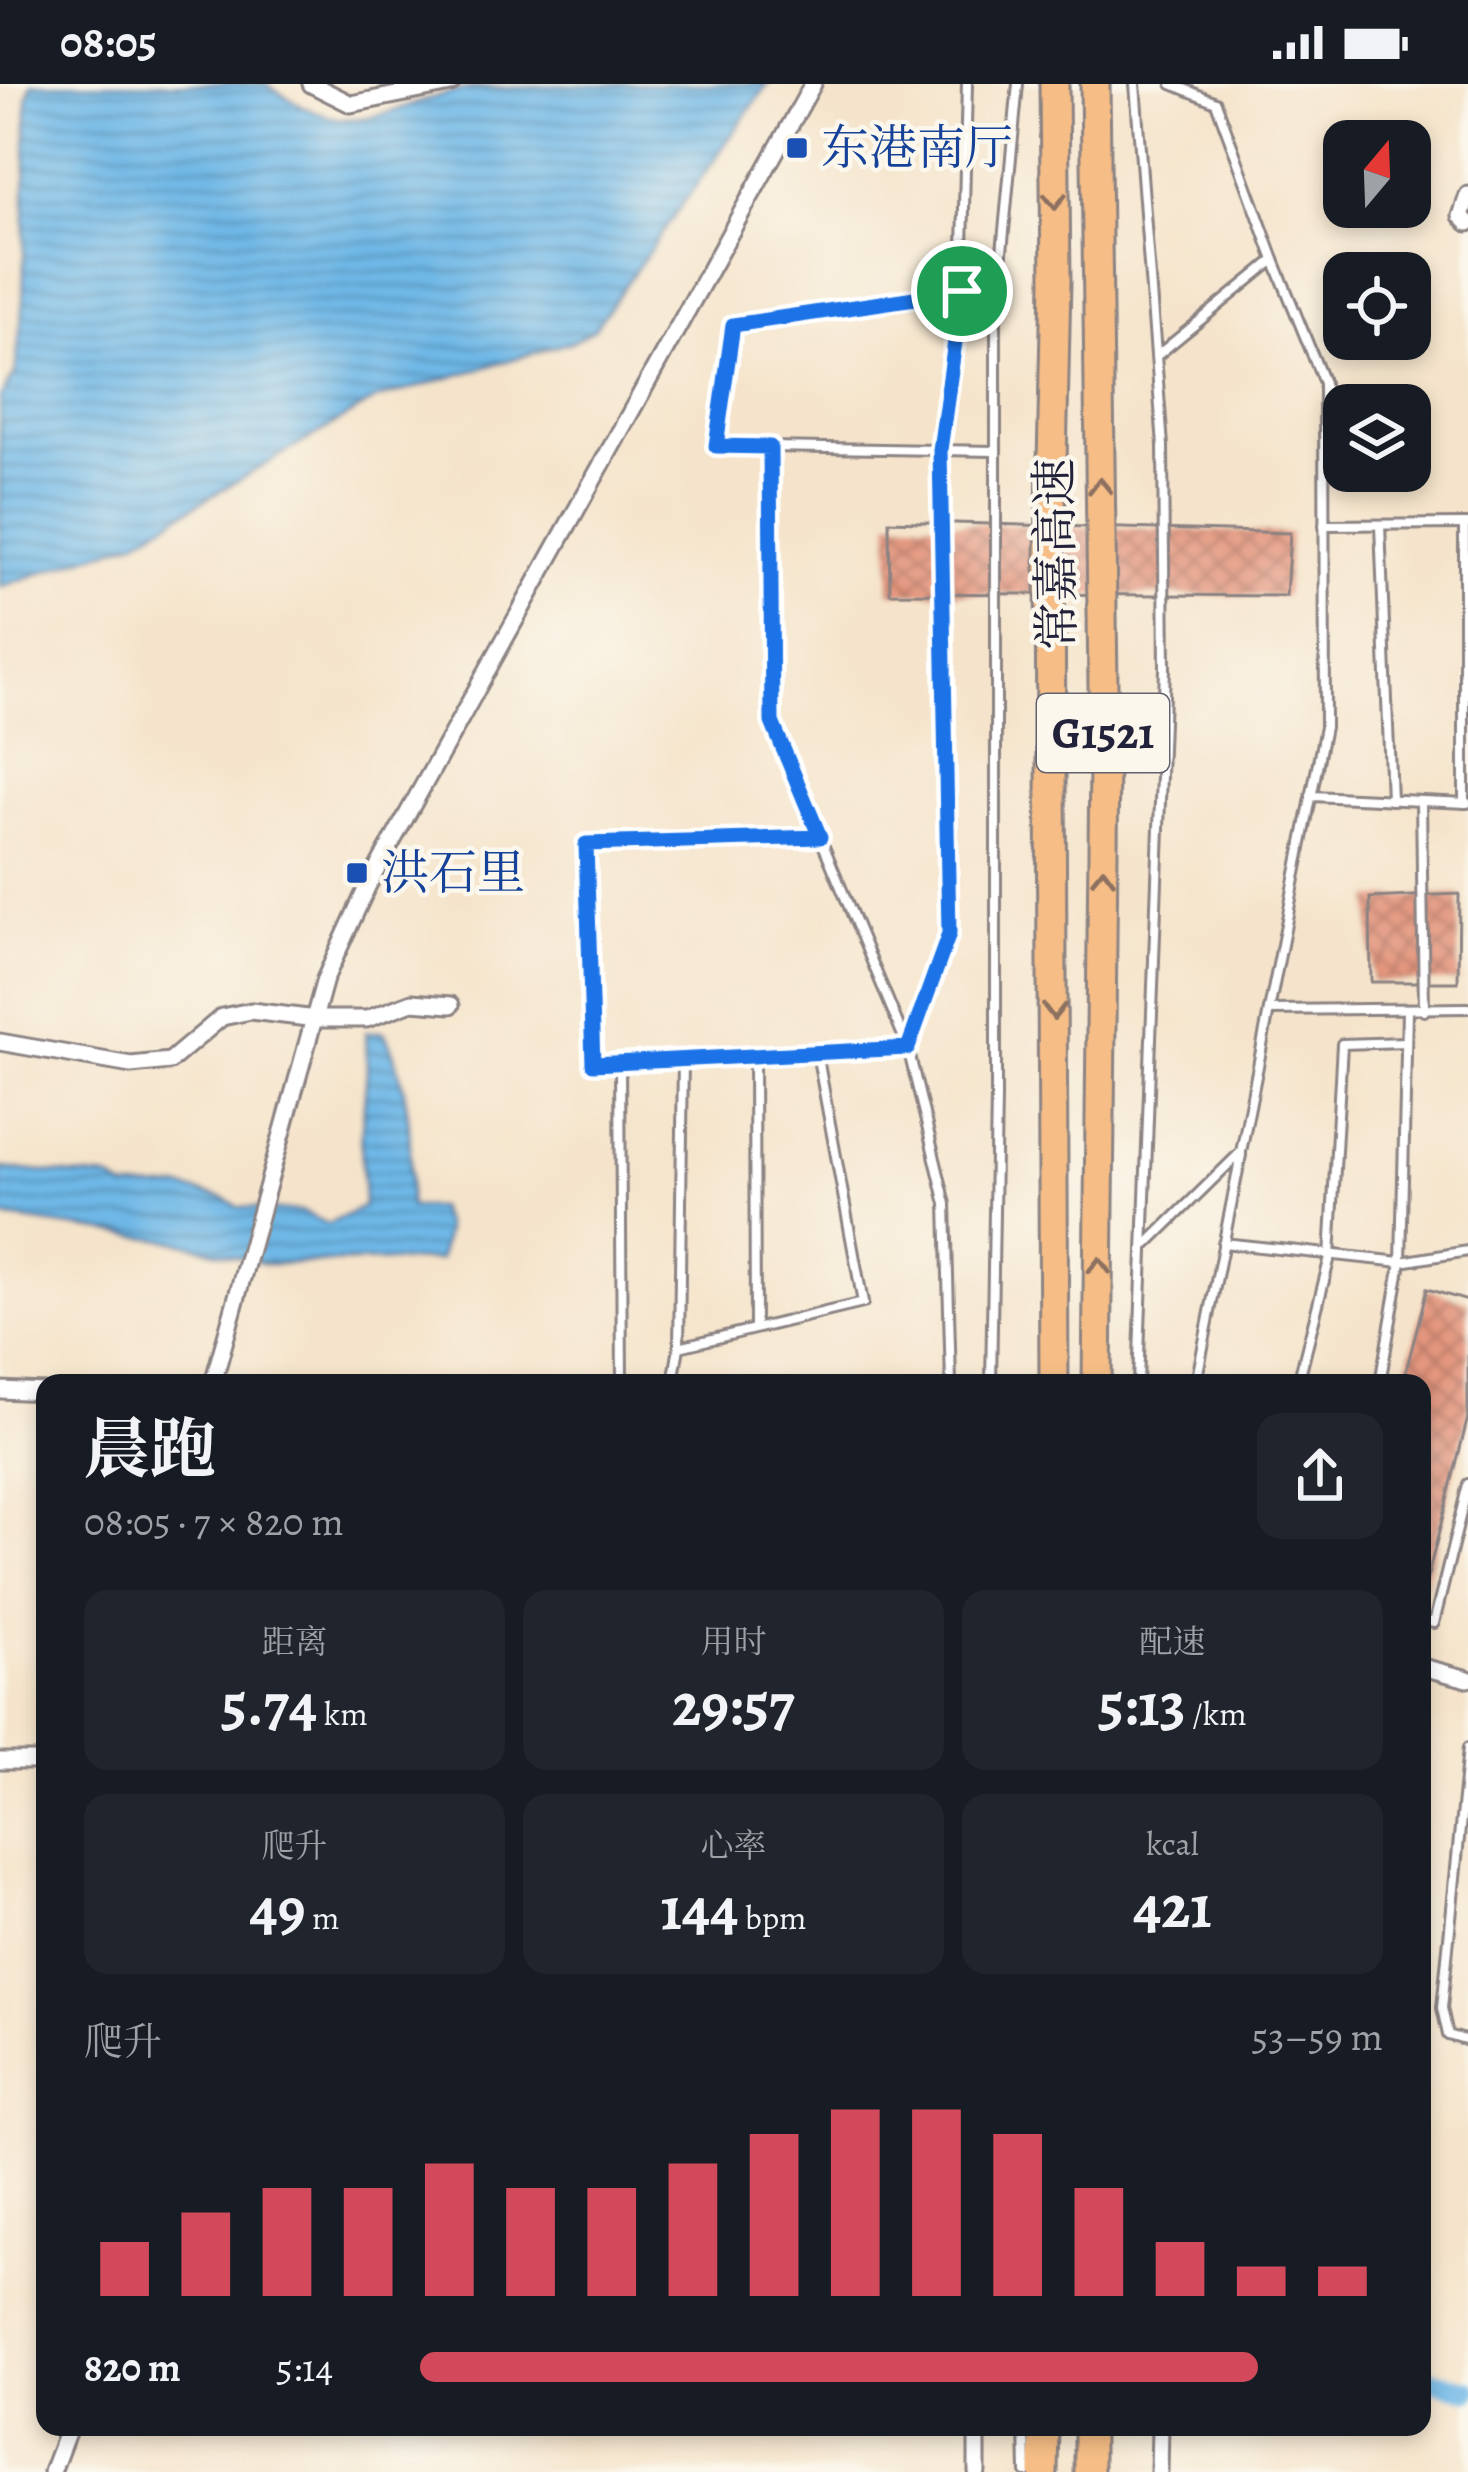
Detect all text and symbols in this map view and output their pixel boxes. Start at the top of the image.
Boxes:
text: 08:05 [60,11,157,73]
place label: 东港南厅 [821,115,1013,181]
north arrow [1323,120,1431,228]
map controls [1323,120,1431,492]
marker: 东港南厅 [784,135,810,161]
one-way arrow [1042,193,1068,211]
pin [911,240,1013,342]
button: locate [1323,252,1431,360]
icon: arrive [929,258,995,324]
button: layers [1323,384,1431,492]
street label: 常嘉高速 [1021,457,1091,651]
one-way arrow [1088,476,1114,495]
road number: G1521 [1037,694,1169,772]
place label: 洪石里 [381,840,525,906]
marker: 洪石里 [344,860,370,886]
one-way arrow [1089,866,1115,885]
one-way arrow [1041,1003,1067,1021]
one-way arrow [1085,1256,1111,1275]
text: 晨跑 [84,1405,216,1495]
button: share [1257,1413,1383,1539]
text: 08:05 · 7 × 820 m [84,1495,344,1548]
text: 距离 [262,1619,328,1664]
text: 用时 [701,1619,767,1664]
text: 配速 [1140,1619,1206,1664]
text: 5.74 [221,1664,317,1746]
text: 29:57 [672,1664,795,1746]
text: 5:13 [1098,1664,1185,1746]
text: km [317,1691,368,1736]
text: /km [1185,1691,1247,1736]
text: kcal [1146,1821,1199,1866]
text: 爬升 [262,1823,328,1868]
text: 心率 [701,1823,767,1868]
text: 421 [1133,1866,1212,1948]
text: 49 [250,1868,305,1950]
text: 144 [660,1868,738,1950]
text: m [305,1895,339,1940]
text: bpm [738,1895,807,1940]
text: 53–59 m [1252,2010,1383,2063]
text: 爬升 [84,2015,162,2068]
text: 820 m [84,2341,181,2394]
text: 5:14 [276,2341,333,2394]

